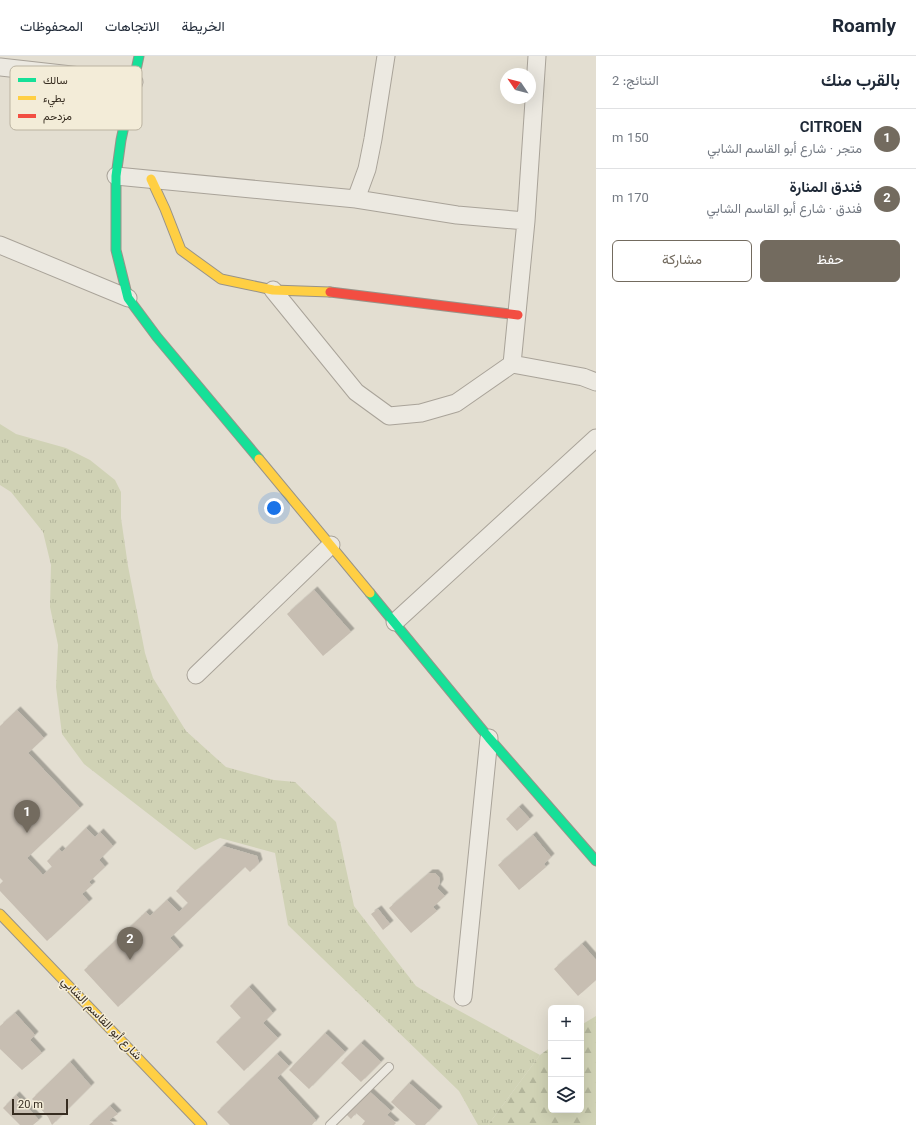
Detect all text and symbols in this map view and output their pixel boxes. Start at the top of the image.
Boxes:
text: Roamly [832,13,896,42]
text: المحفوظات [20,17,83,39]
text: الاتجاهات [105,17,159,39]
text: الخريطة [181,17,225,39]
legend [10,66,142,130]
north arrow [500,68,536,104]
text: بالقرب منك [821,69,900,95]
text: النتائج: 2 [612,72,659,92]
text: سالك [43,73,68,90]
text: بطيء [43,91,65,108]
text: مزدحم [43,109,72,126]
text: CITROEN [800,117,862,140]
text: 150 m [612,129,649,149]
text: 1 [883,129,891,149]
text: متجر · شارع أبو القاسم الشابي [707,140,862,160]
text: فندق المنارة [790,177,862,200]
text: 170 m [612,189,649,209]
text: 2 [883,189,891,209]
text: فندق · شارع أبو القاسم الشابي [706,200,862,220]
button: مشاركة [612,240,752,282]
button: حفظ [760,240,900,282]
your location [264,498,284,518]
pin: 1 [14,800,40,833]
pin: 2 [117,927,143,960]
street label: شارع أبو القاسم الشابي [56,973,146,1065]
map controls [548,1005,584,1113]
button: + [548,1005,584,1041]
button: − [548,1041,584,1077]
button: layers [548,1077,584,1113]
scale bar [12,1097,68,1116]
text: 20 m [18,1097,43,1114]

